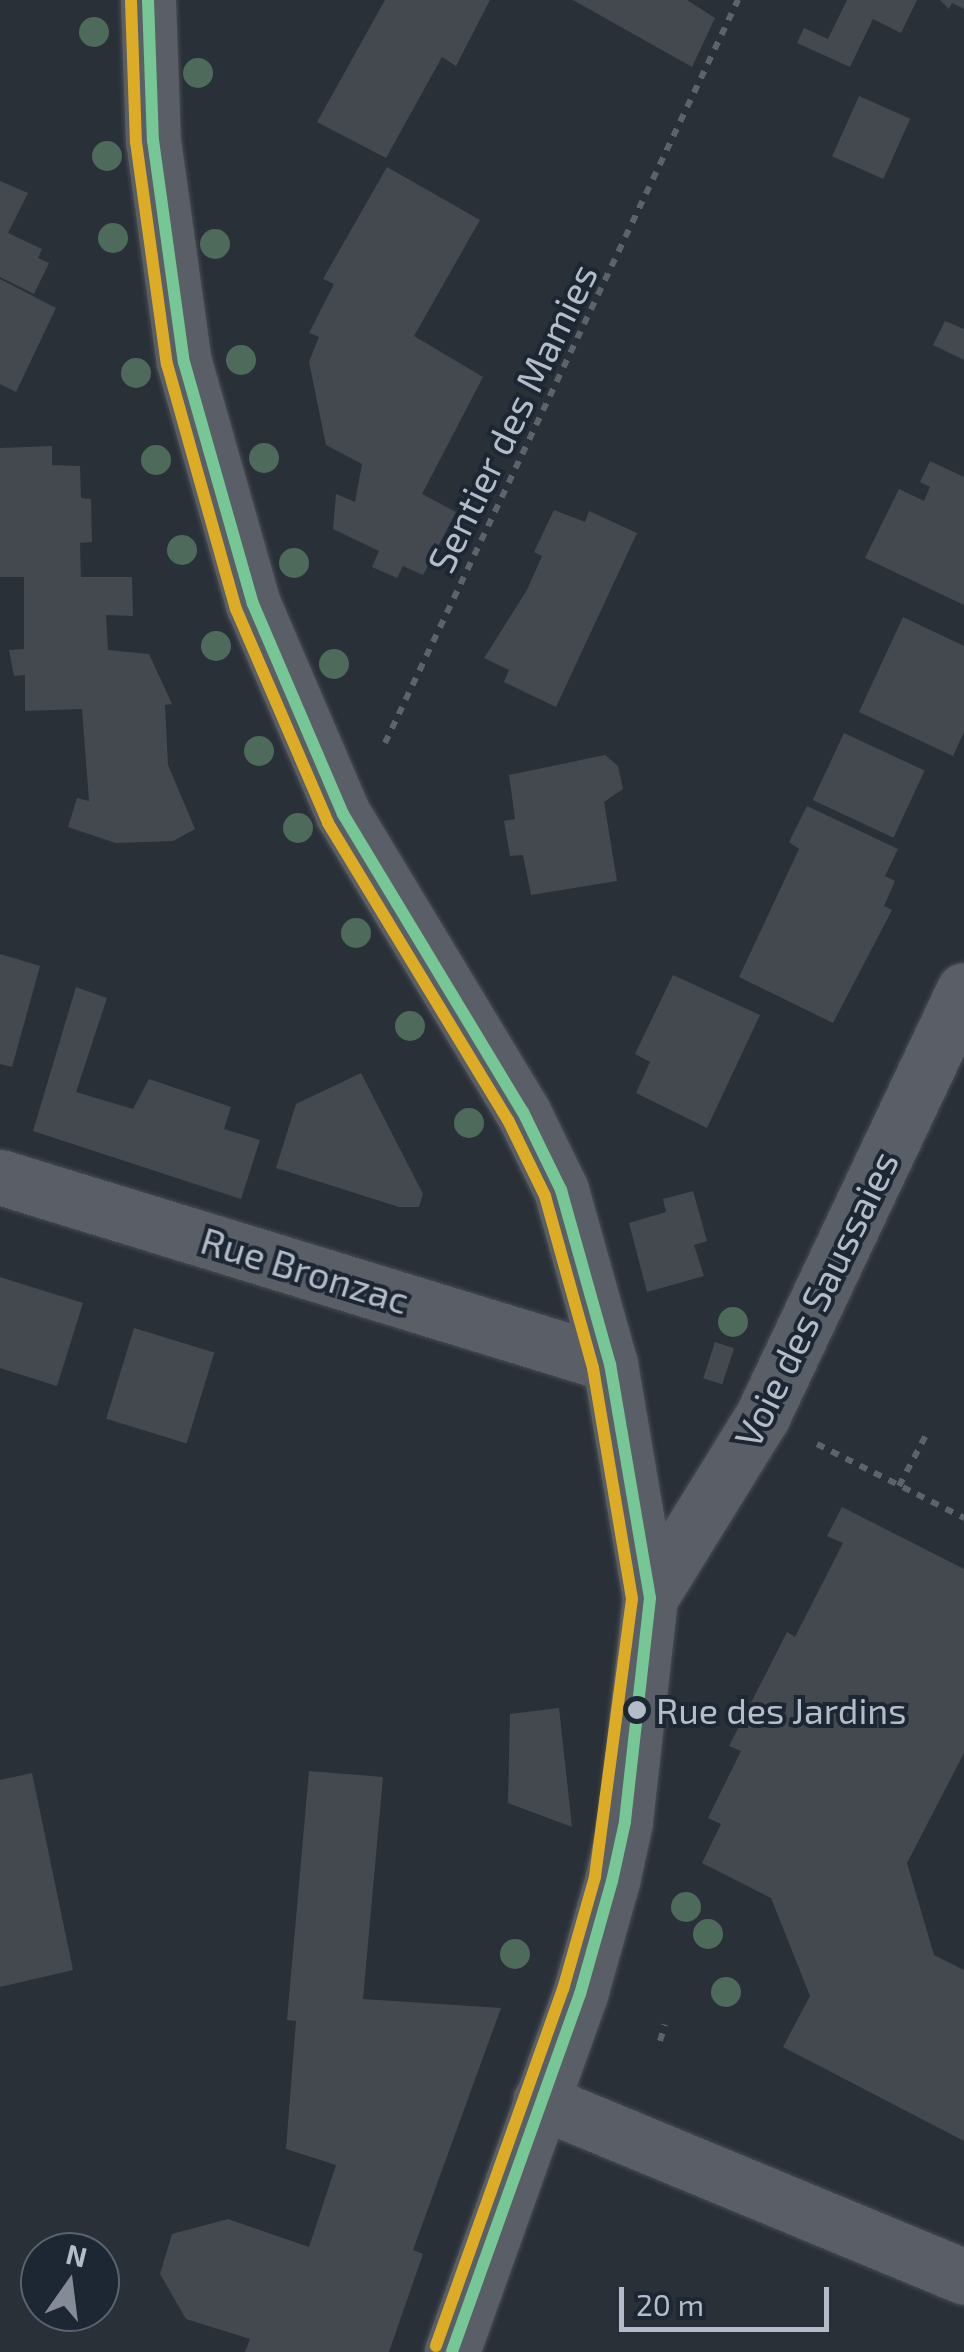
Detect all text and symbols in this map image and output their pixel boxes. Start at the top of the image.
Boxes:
street label: Sentier des Mamies [417,256,607,580]
street label: Voie des Saussaies [724,1143,908,1455]
street label: Rue Bronzac [196,1217,414,1323]
place label: Rue des Jardins [656,1688,907,1732]
marker: Rue des Jardins [627,1700,647,1720]
north arrow [20,2232,120,2332]
text: N [63,2236,91,2274]
scale bar [624,2267,834,2329]
text: 20 m [636,2286,704,2322]

